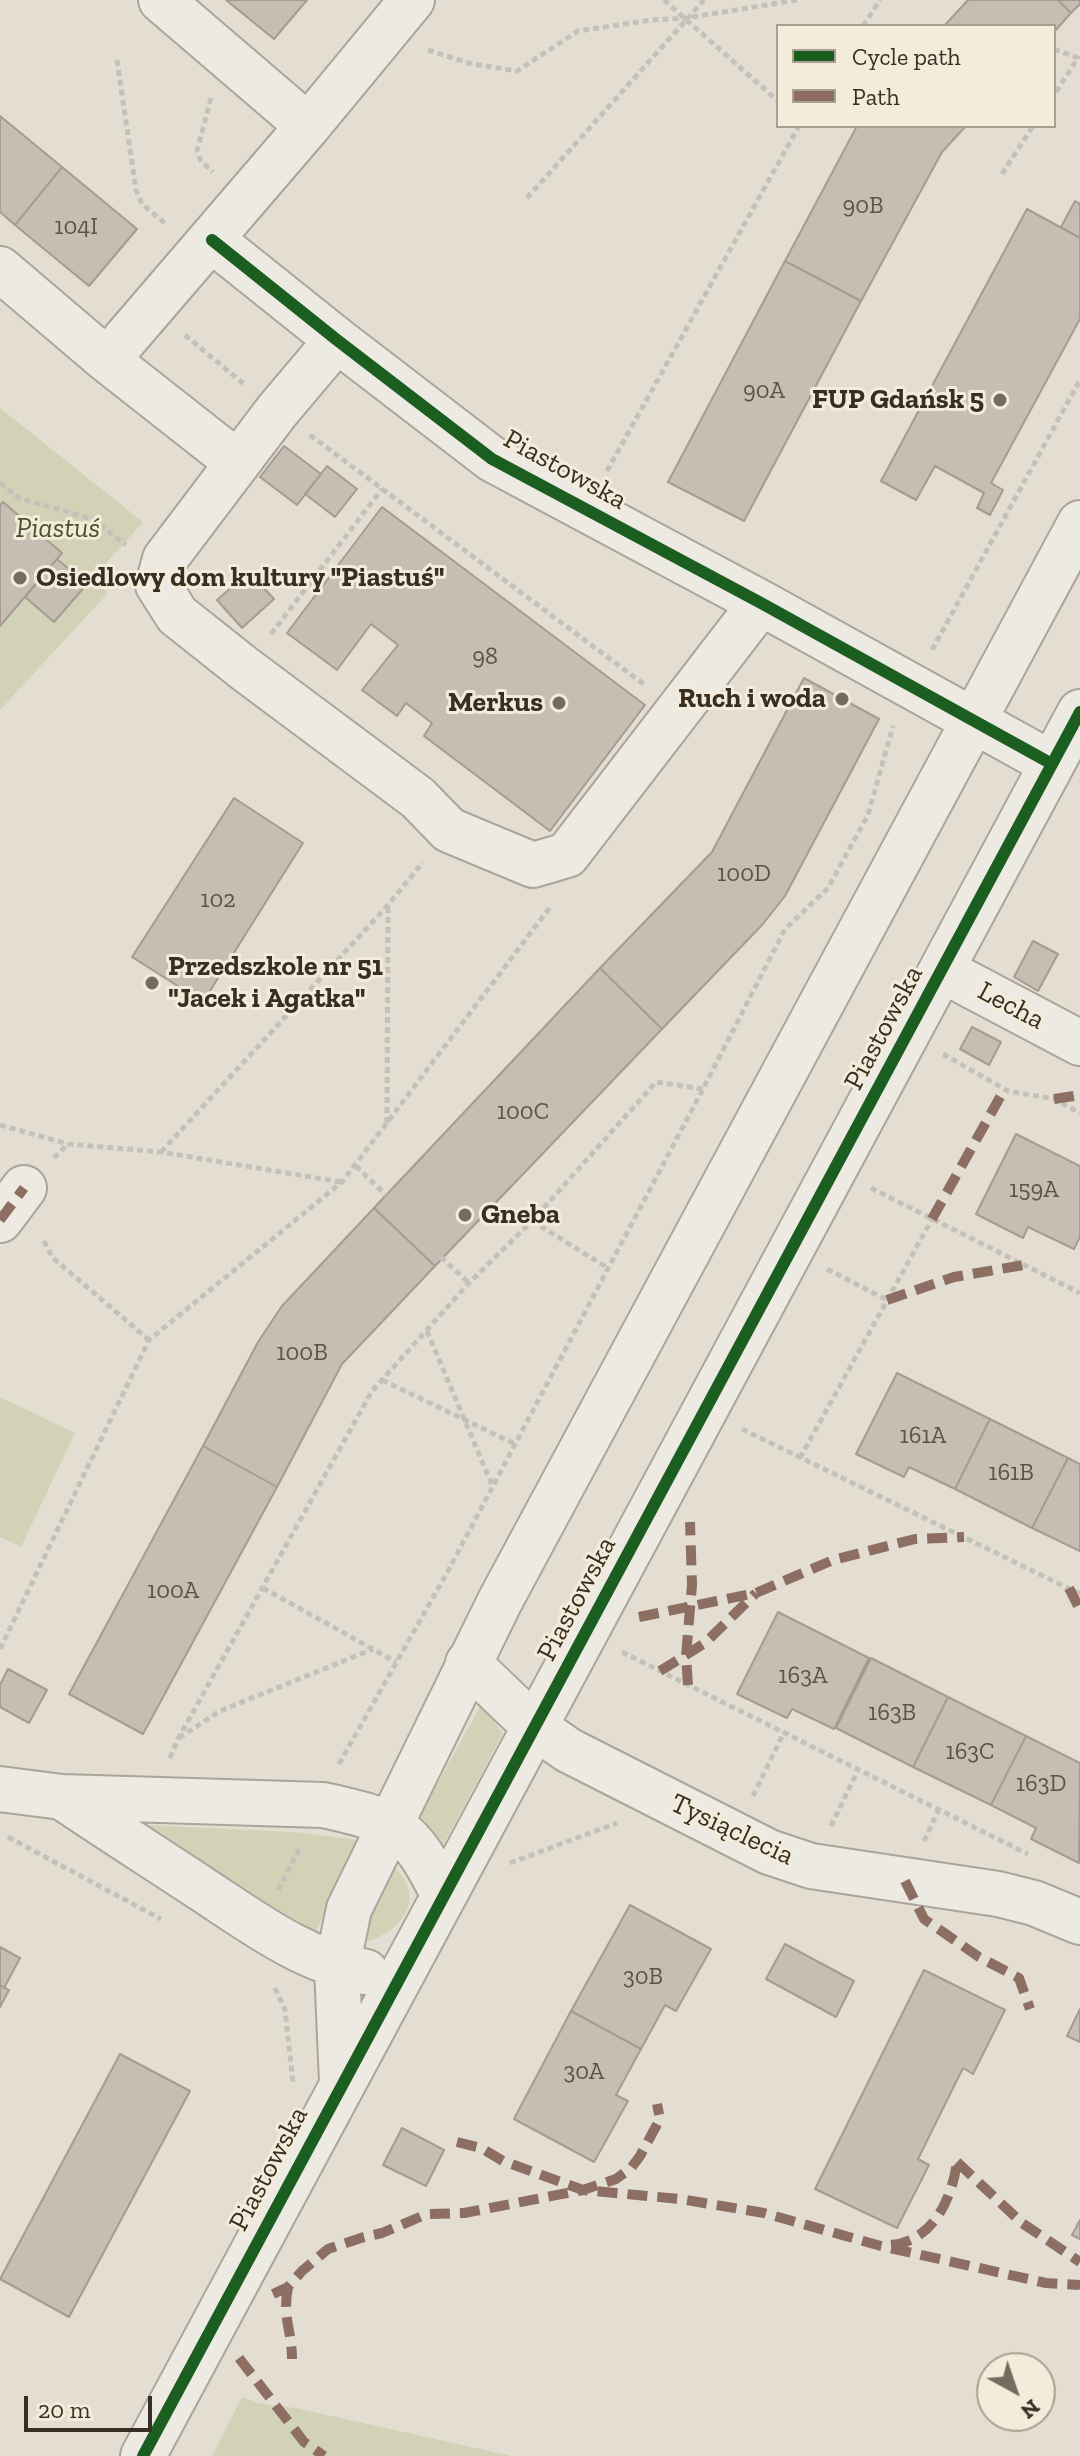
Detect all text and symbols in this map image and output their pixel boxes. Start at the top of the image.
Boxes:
legend [776,24,1056,128]
text: Cycle path [852,42,961,71]
text: Path [852,82,900,111]
house number: 90B [842,192,884,220]
house number: 104I [54,213,98,241]
house number: 90A [743,377,785,405]
place label: FUP Gdańsk 5 [812,383,984,417]
marker: FUP Gdańsk 5 [991,391,1009,409]
street label: Piastowska [498,422,632,518]
park label: Piastuś [16,512,100,546]
place label: Osiedlowy dom kultury "Piastuś" [36,561,445,595]
marker: Osiedlowy dom kultury "Piastuś" [11,569,29,587]
house number: 98 [472,643,498,671]
place label: Ruch i woda [678,682,826,716]
place label: Merkus [448,686,543,720]
marker: Ruch i woda [833,690,851,708]
marker: Merkus [550,694,568,712]
house number: 100D [717,860,771,888]
house number: 102 [200,886,236,914]
place label: Przedszkole nr 51 "Jacek i Agatka" [168,950,383,1016]
street label: Piastowska [837,960,931,1096]
marker: Przedszkole nr 51 "Jacek i Agatka" [143,974,161,992]
street label: Lecha [972,975,1050,1037]
house number: 100C [497,1098,549,1126]
house number: 159A [1009,1176,1059,1204]
place label: Gneba [481,1198,560,1232]
marker: Gneba [456,1206,474,1224]
house number: 100B [276,1339,328,1367]
house number: 161A [900,1422,946,1450]
house number: 161B [988,1459,1034,1487]
street label: Piastowska [530,1531,624,1667]
house number: 100A [147,1577,199,1605]
house number: 163A [778,1662,828,1690]
house number: 163B [868,1699,916,1727]
house number: 163C [945,1738,995,1766]
house number: 163D [1016,1770,1066,1798]
street label: Tysiąclecia [665,1787,799,1873]
house number: 30B [623,1963,663,1991]
house number: 30A [564,2058,604,2086]
street label: Piastowska [222,2101,316,2237]
north arrow [976,2352,1056,2432]
scale bar [28,2380,156,2430]
text: N [1015,2394,1046,2425]
text: 20 m [38,2395,90,2424]

